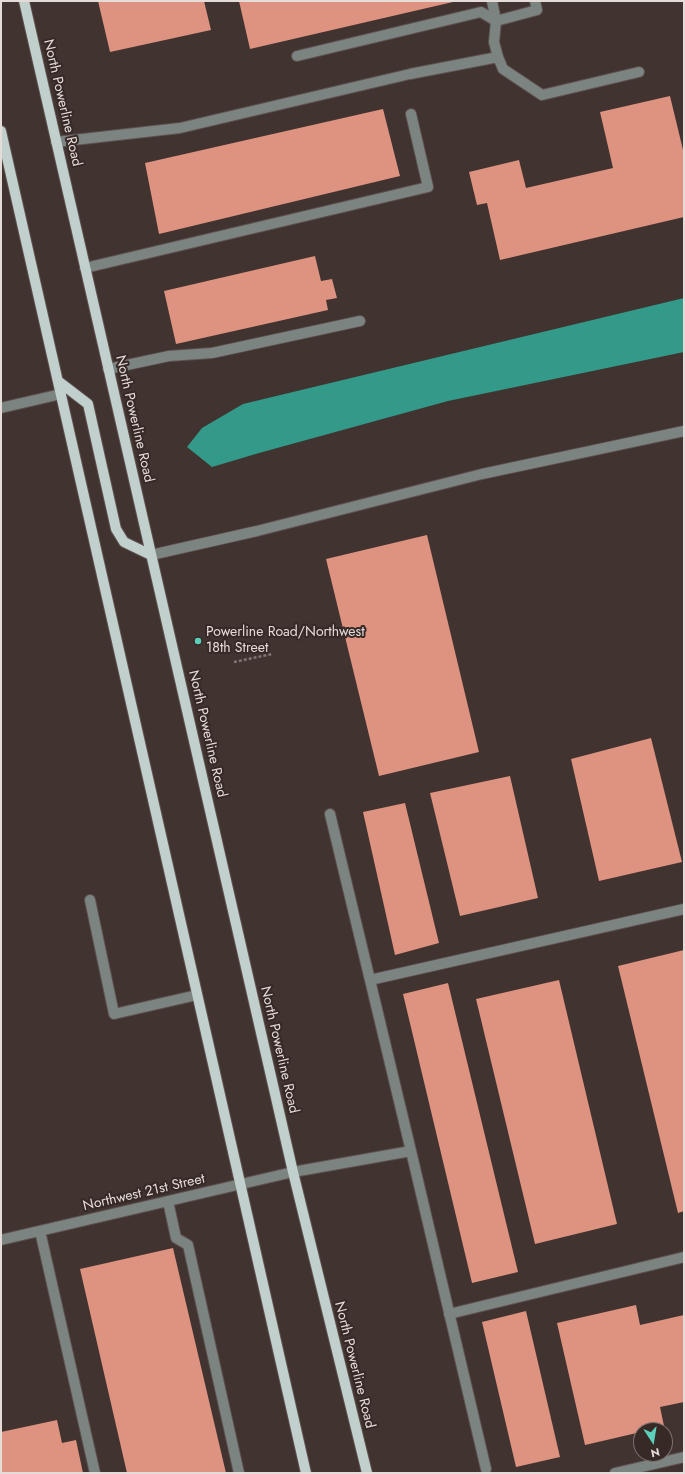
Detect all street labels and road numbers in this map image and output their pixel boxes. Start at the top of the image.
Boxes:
street label: North Powerline Road [39,38,85,168]
street label: North Powerline Road [111,354,157,484]
street label: North Powerline Road [184,669,230,799]
street label: North Powerline Road [256,985,302,1115]
street label: Northwest 21st Street [81,1171,207,1215]
street label: North Powerline Road [330,1300,378,1430]

